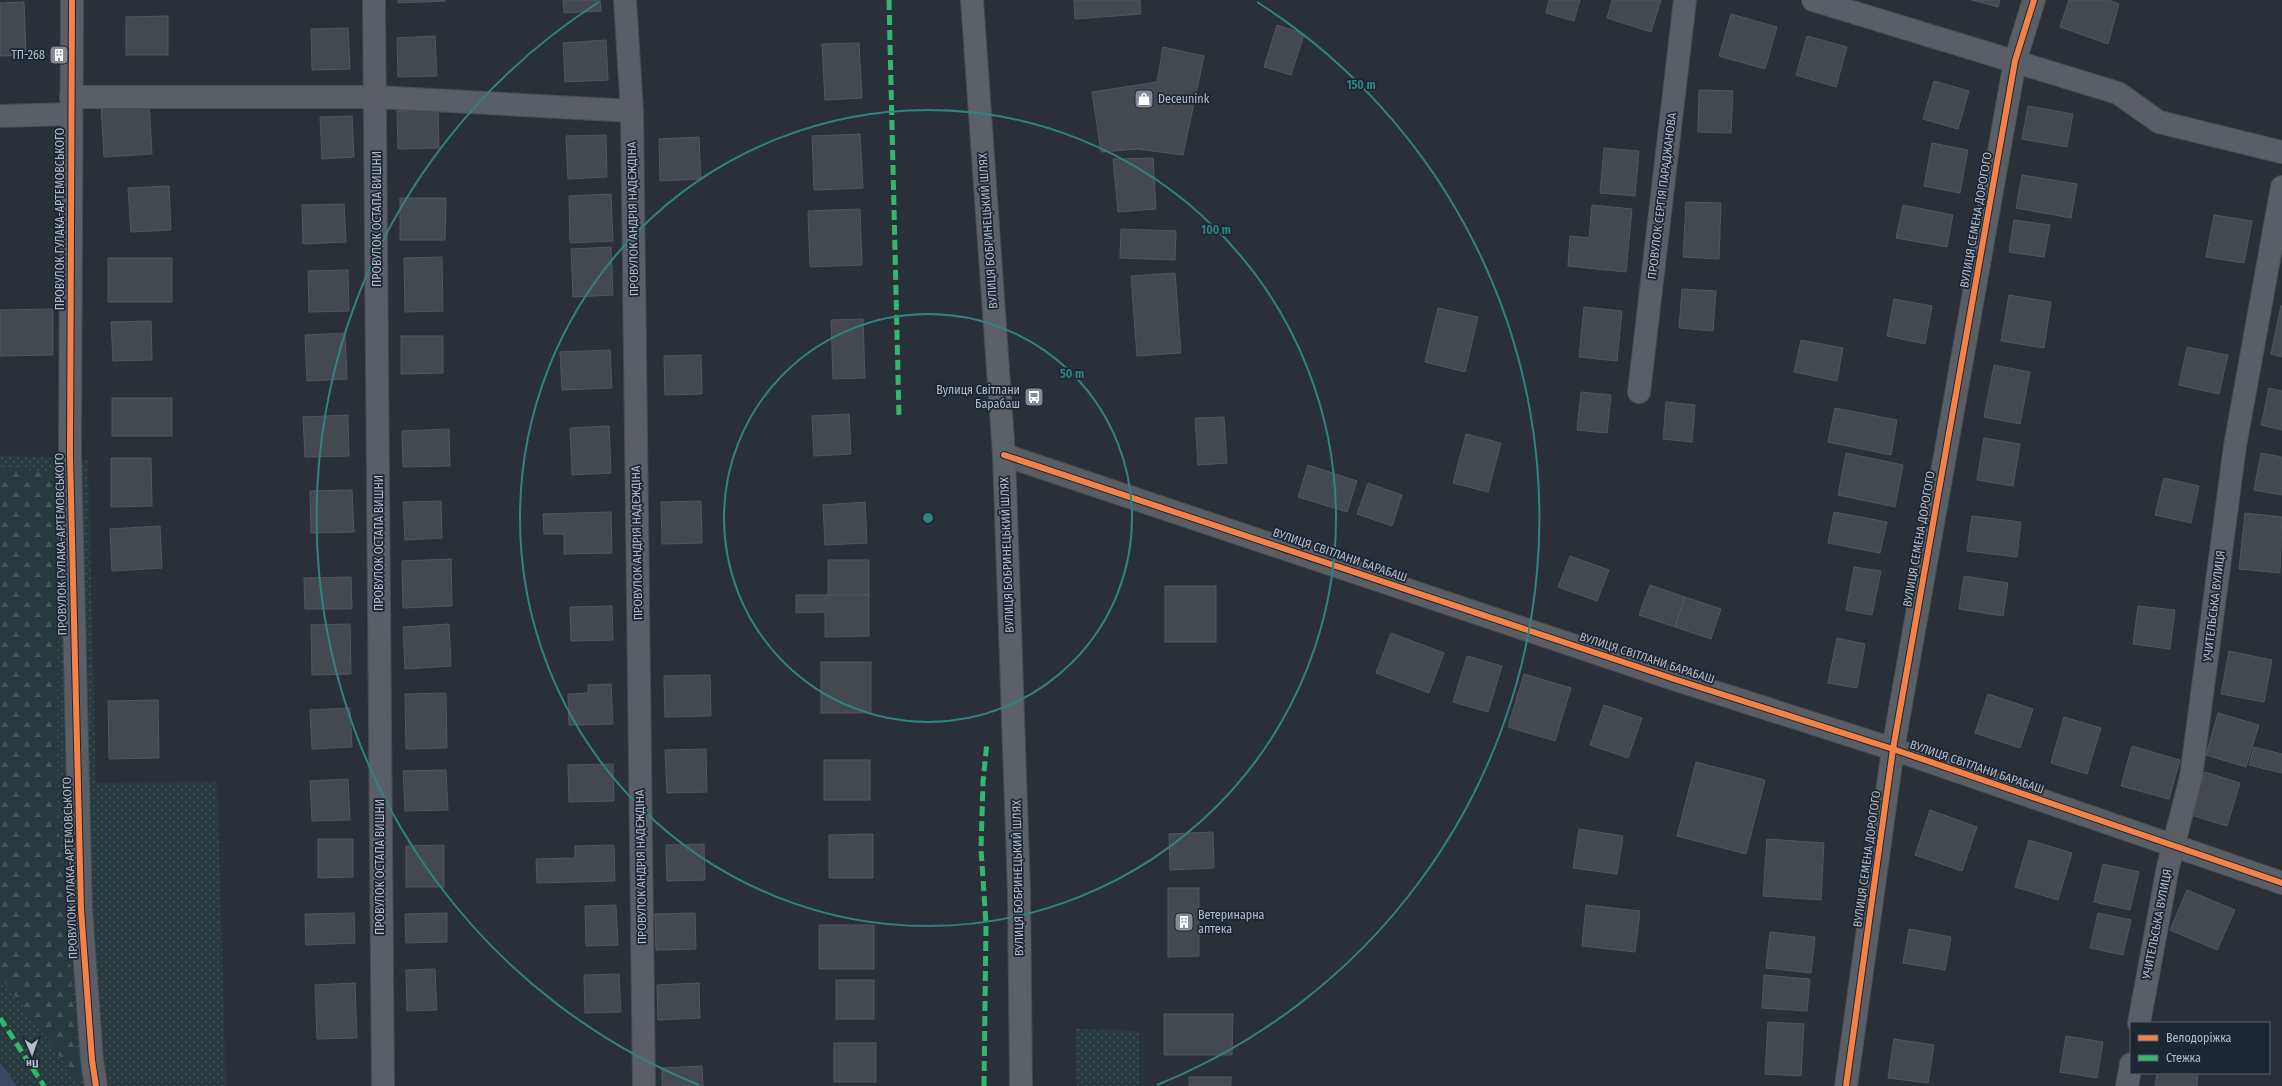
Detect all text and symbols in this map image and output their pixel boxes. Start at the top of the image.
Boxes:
building icon: ТП-268 [48,44,70,66]
place label: ТП-268 [11,48,45,62]
text: 150 m [1346,78,1376,92]
shop icon: Deceunink [1133,88,1155,110]
place label: Deceunink [1158,92,1210,106]
street label: ПРОВУЛОК СЕРГІЯ ПАРАДЖАНОВА [1645,111,1679,280]
street label: ПРОВУЛОК ГУЛАКА-АРТЕМОВСЬКОГО [53,128,67,310]
street label: ПРОВУЛОК АНДРІЯ НАДЄЖДІНА [625,141,641,296]
street label: ПРОВУЛОК ОСТАПА ВИШНИ [370,151,384,287]
street label: ВУЛИЦЯ СЕМЕНА ДОРОГОГО [1957,151,1995,289]
street label: ВУЛИЦЯ БОБРИНЕЦЬКИЙ ШЛЯХ [975,153,1000,309]
text: 100 m [1201,223,1231,237]
text: 50 m [1060,367,1084,381]
place label: Вулиця Світлани Барабаш [936,383,1020,411]
bus stop icon: Вулиця Світлани Барабаш [1023,386,1045,408]
street label: ПРОВУЛОК ГУЛАКА-АРТЕМОВСЬКОГО [52,453,70,635]
street label: ПРОВУЛОК АНДРІЯ НАДЄЖДІНА [629,465,645,620]
street label: ВУЛИЦЯ СЕМЕНА ДОРОГОГО [1900,470,1938,608]
street label: ПРОВУЛОК ОСТАПА ВИШНИ [372,475,386,611]
street label: ВУЛИЦЯ БОБРИНЕЦЬКИЙ ШЛЯХ [996,477,1017,633]
centre of rings [921,511,935,525]
street label: ВУЛИЦЯ СВІТЛАНИ БАРАБАШ [1271,525,1409,585]
street label: УЧИТЕЛЬСЬКА ВУЛИЦЯ [2200,550,2228,663]
street label: ВУЛИЦЯ СВІТЛАНИ БАРАБАШ [1578,630,1716,686]
street label: ВУЛИЦЯ СВІТЛАНИ БАРАБАШ [1908,737,2046,797]
street label: ПРОВУЛОК ГУЛАКА-АРТЕМОВСЬКОГО [60,777,80,959]
street label: ПРОВУЛОК АНДРІЯ НАДЄЖДІНА [633,789,649,944]
street label: ВУЛИЦЯ СЕМЕНА ДОРОГОГО [1850,790,1884,928]
street label: ПРОВУЛОК ОСТАПА ВИШНИ [373,799,387,935]
street label: ВУЛИЦЯ БОБРИНЕЦЬКИЙ ШЛЯХ [1009,800,1026,956]
street label: УЧИТЕЛЬСЬКА ВУЛИЦЯ [2139,868,2175,981]
place label: Ветеринарна аптека [1198,908,1265,936]
building icon: Ветеринарна аптека [1173,911,1195,933]
legend [2130,1022,2270,1074]
text: Велодоріжка [2166,1031,2232,1045]
north arrow [12,1034,52,1074]
text: Стежка [2166,1051,2201,1065]
text: Пн [26,1057,39,1070]

